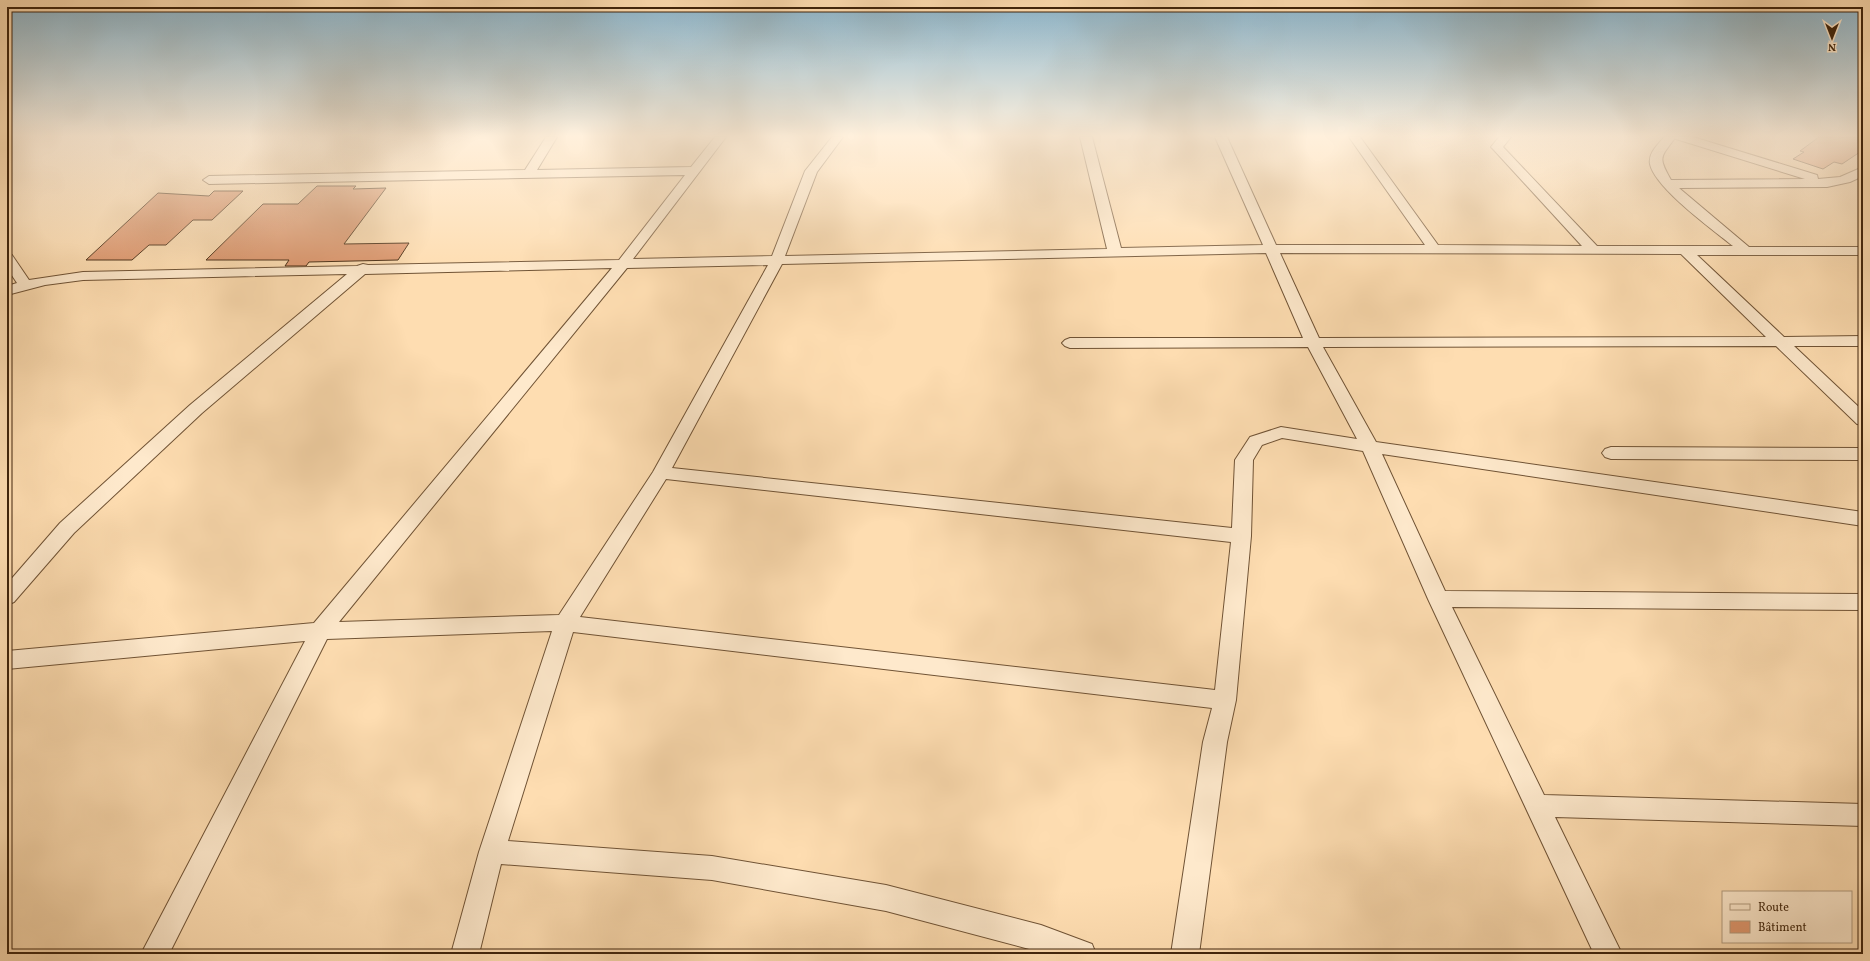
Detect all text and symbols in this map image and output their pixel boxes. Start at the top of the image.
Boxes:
north arrow [1812,18,1852,58]
text: N [1828,39,1836,54]
legend [1722,891,1852,943]
text: Route [1758,900,1789,916]
text: Bâtiment [1758,920,1807,936]

